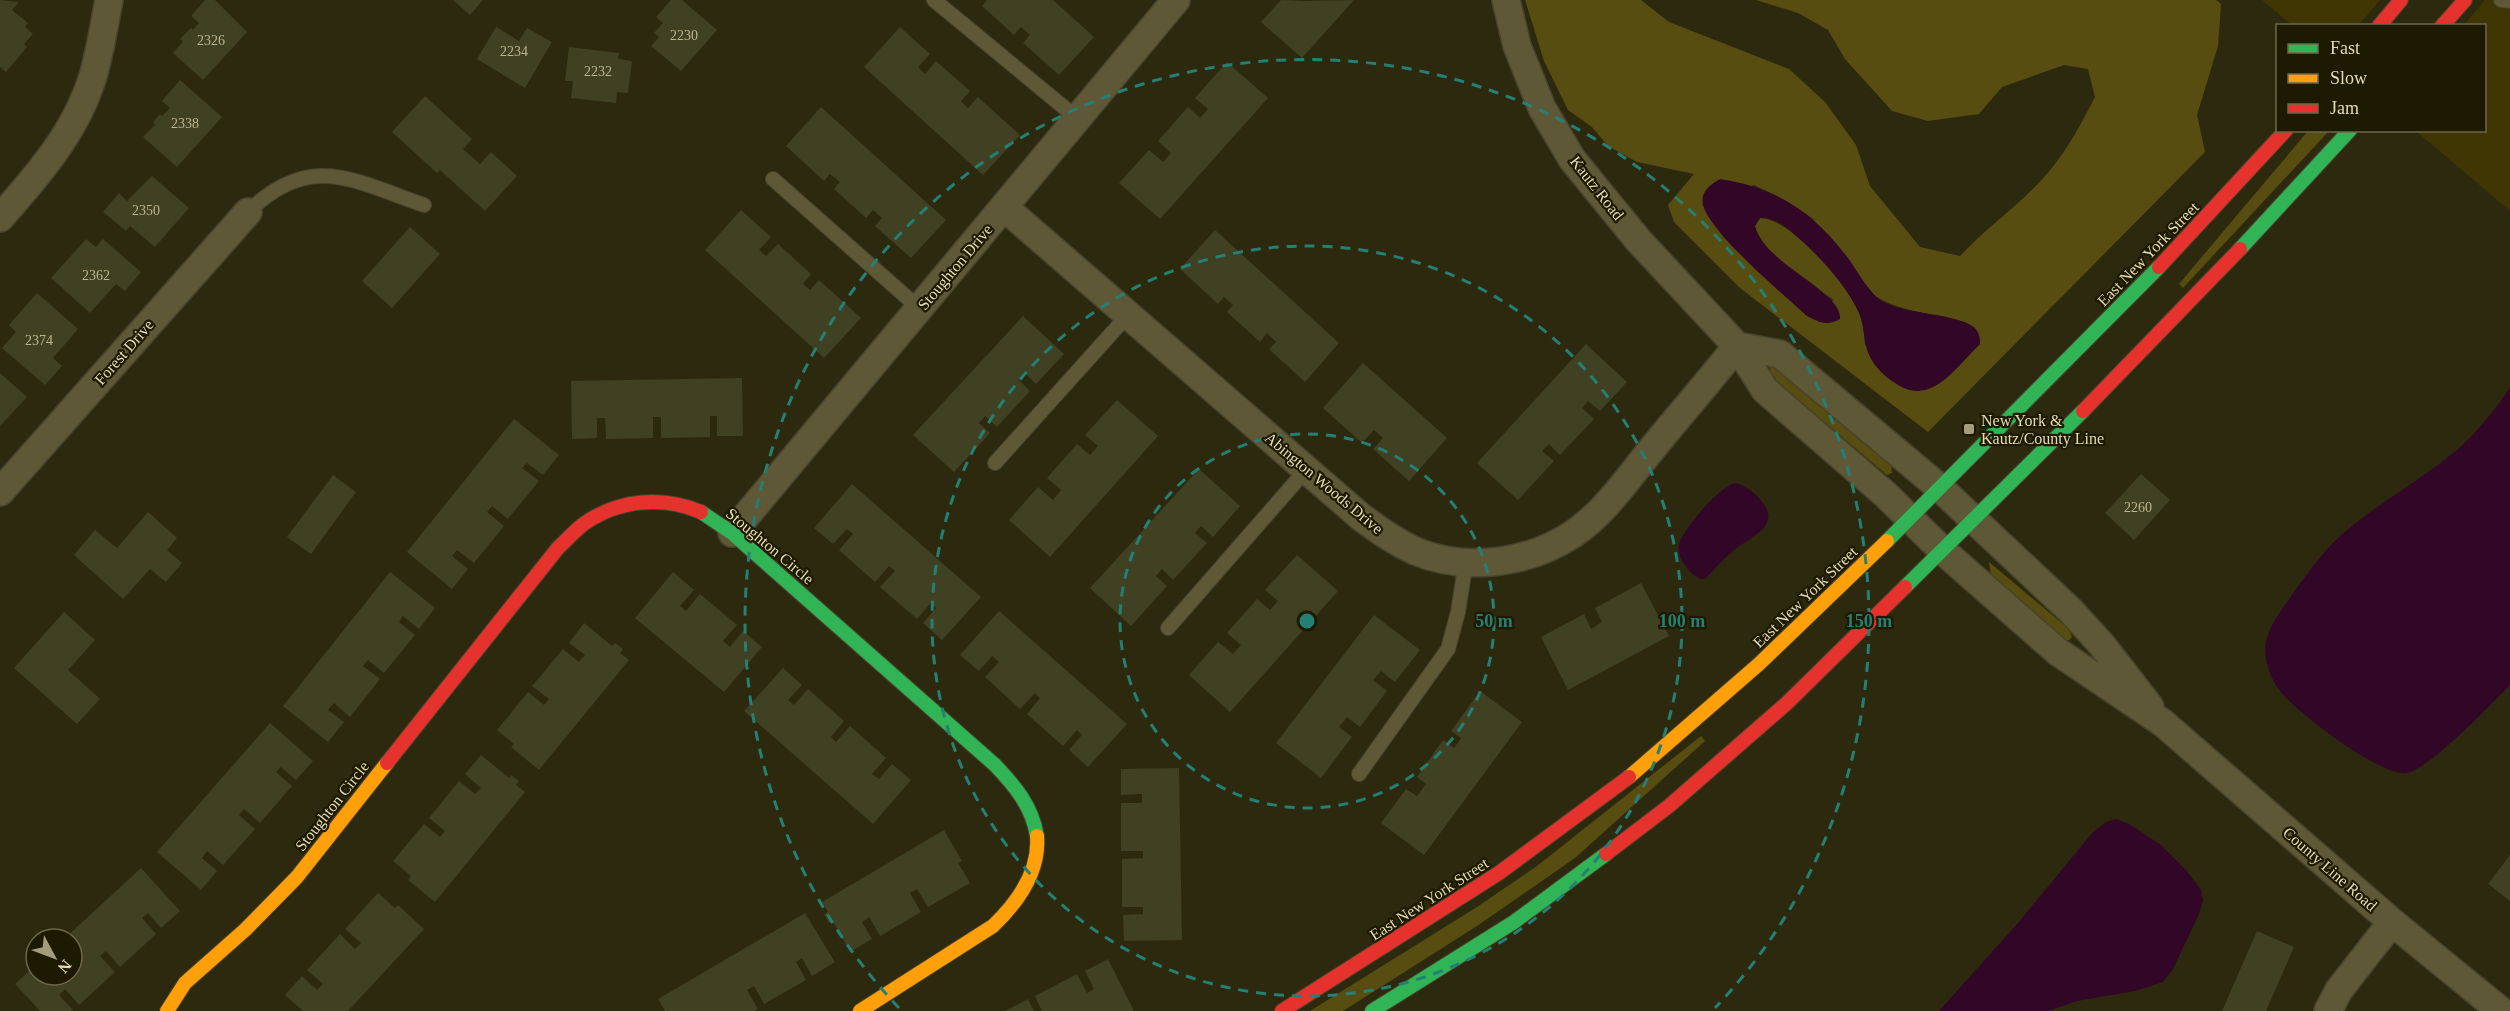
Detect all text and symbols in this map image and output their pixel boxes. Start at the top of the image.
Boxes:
legend [2276,24,2486,132]
house number: 2230 [670,28,698,43]
house number: 2326 [197,33,225,48]
text: Fast [2330,38,2360,58]
house number: 2234 [500,44,528,59]
house number: 2232 [584,64,612,79]
text: Slow [2330,68,2367,88]
text: Jam [2330,98,2359,118]
house number: 2338 [171,116,199,131]
street label: Kautz Road [1567,153,1627,223]
street label: East New York Street [2094,198,2202,309]
house number: 2350 [132,203,160,218]
street label: Stoughton Drive [914,221,996,314]
house number: 2362 [82,268,110,283]
street label: Forest Drive [91,316,157,388]
house number: 2374 [25,333,53,348]
place label: New York & Kautz/County Line [1981,412,2104,448]
marker: New York & Kautz/County Line [1962,422,1976,436]
street label: Abington Woods Drive [1261,429,1386,538]
house number: 2260 [2124,500,2152,515]
street label: Stoughton Circle [722,504,817,588]
street label: East New York Street [1750,543,1861,651]
centre of rings [1297,611,1317,631]
text: 50 m [1475,611,1513,631]
text: 100 m [1659,611,1705,631]
text: 150 m [1846,611,1892,631]
street label: Stoughton Circle [292,758,373,855]
street label: County Line Road [2279,824,2380,915]
street label: East New York Street [1367,854,1492,944]
north arrow [24,927,84,987]
text: N [54,957,75,977]

